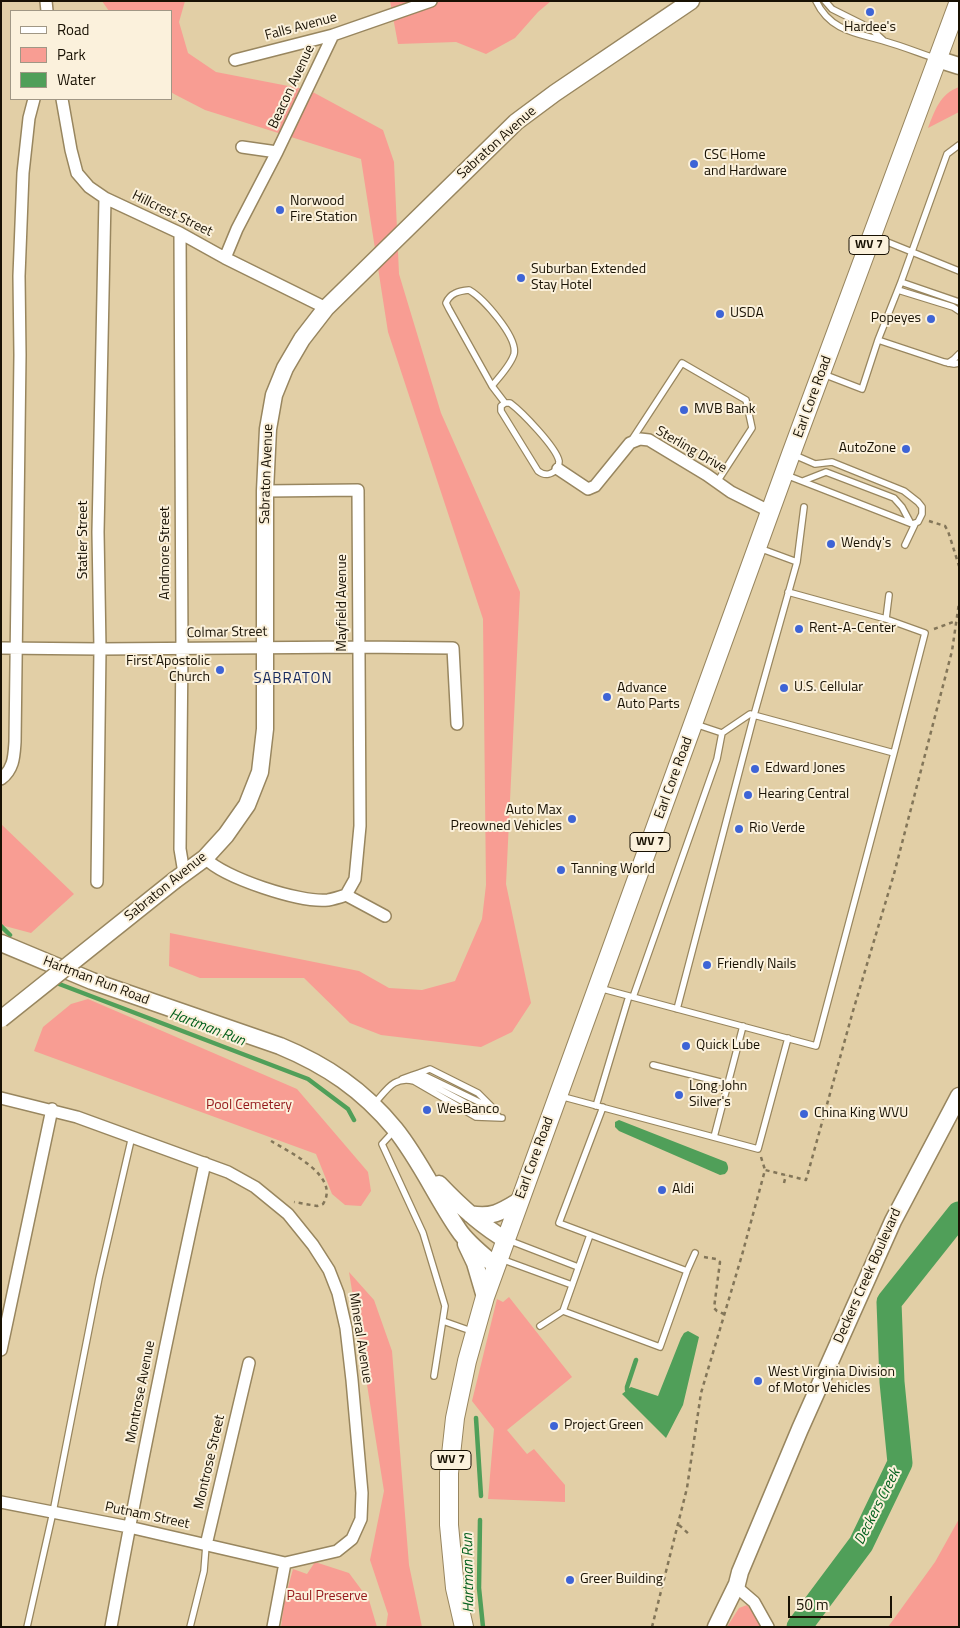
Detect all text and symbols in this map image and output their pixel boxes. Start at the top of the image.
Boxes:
marker: Hardee's [864,6,876,18]
street label: Falls Avenue [263,9,339,45]
legend [10,10,172,100]
text: Road [57,18,89,41]
place label: Hardee's [844,20,896,36]
street label: Beacon Avenue [265,42,319,132]
text: Park [57,43,86,66]
text: Water [57,68,96,91]
street label: Sabraton Avenue [454,103,540,183]
place label: CSC Home and Hardware [704,148,787,180]
marker: CSC Home and Hardware [688,158,700,170]
street label: Hillcrest Street [129,187,215,241]
place label: Norwood Fire Station [290,194,358,226]
marker: Norwood Fire Station [274,204,286,216]
road number: WV 7 [849,236,889,254]
place label: Suburban Extended Stay Hotel [531,262,646,294]
marker: Suburban Extended Stay Hotel [515,272,527,284]
place label: USDA [730,306,764,322]
marker: USDA [714,308,726,320]
place label: Popeyes [871,311,921,327]
marker: Popeyes [925,313,937,325]
street label: Earl Core Road [790,354,836,440]
place label: MVB Bank [694,402,755,418]
marker: MVB Bank [678,404,690,416]
street label: Sabraton Avenue [257,423,277,525]
street label: Sterling Drive [653,423,729,477]
place label: AutoZone [839,441,896,457]
marker: AutoZone [900,443,912,455]
street label: Statler Street [76,501,92,579]
street label: Andmore Street [158,506,174,600]
place label: Wendy's [841,536,891,552]
marker: Wendy's [825,538,837,550]
street label: Mayfield Avenue [335,554,351,652]
place label: Rent-A-Center [809,621,896,637]
marker: Rent-A-Center [793,623,805,635]
street label: Colmar Street [186,624,268,642]
place label: First Apostolic Church [126,654,210,686]
marker: First Apostolic Church [214,664,226,676]
district label: SABRATON [252,670,334,688]
place label: U.S. Cellular [794,680,863,696]
place label: Advance Auto Parts [617,681,680,714]
marker: U.S. Cellular [778,682,790,694]
marker: Advance Auto Parts [601,691,613,703]
street label: Earl Core Road [651,735,697,821]
place label: Edward Jones [765,761,845,777]
marker: Edward Jones [749,763,761,775]
place label: Hearing Central [758,787,849,803]
marker: Hearing Central [742,789,754,801]
place label: Auto Max Preowned Vehicles [451,803,562,836]
marker: Auto Max Preowned Vehicles [566,813,578,825]
place label: Rio Verde [749,821,805,837]
marker: Rio Verde [733,823,745,835]
road number: WV 7 [630,832,670,852]
street label: Sabraton Avenue [122,849,210,925]
place label: Tanning World [571,862,655,878]
marker: Tanning World [555,864,567,876]
street label: Hartman Run Road [40,953,152,1009]
place label: Friendly Nails [717,957,796,973]
marker: Friendly Nails [701,959,713,971]
water label: Hartman Run [167,1005,247,1051]
place label: Quick Lube [696,1038,760,1054]
marker: Quick Lube [680,1040,692,1052]
place label: Long John Silver's [689,1079,747,1112]
marker: Long John Silver's [673,1089,685,1101]
park label: Pool Cemetery [206,1098,292,1114]
place label: WesBanco [437,1102,499,1118]
marker: WesBanco [421,1104,433,1116]
place label: China King WVU [814,1106,908,1122]
marker: China King WVU [798,1108,810,1120]
street label: Earl Core Road [512,1115,558,1201]
place label: Aldi [672,1182,694,1198]
marker: Aldi [656,1184,668,1196]
street label: Deckers Creek Boulevard [831,1206,905,1346]
street label: Mineral Avenue [345,1292,375,1384]
street label: Montrose Avenue [123,1339,159,1445]
place label: West Virginia Division of Motor Vehicles [768,1365,895,1398]
marker: West Virginia Division of Motor Vehicles [752,1375,764,1387]
street label: Montrose Street [191,1413,229,1511]
place label: Project Green [564,1418,644,1434]
marker: Project Green [548,1420,560,1432]
road number: WV 7 [431,1450,471,1470]
water label: Deckers Creek [851,1466,905,1548]
street label: Putnam Street [103,1499,191,1533]
water label: Hartman Run [459,1533,479,1613]
place label: Greer Building [580,1572,663,1588]
marker: Greer Building [564,1574,576,1586]
scale bar [790,1586,894,1618]
park label: Paul Preserve [286,1589,368,1605]
text: 50 m [796,1593,829,1616]

